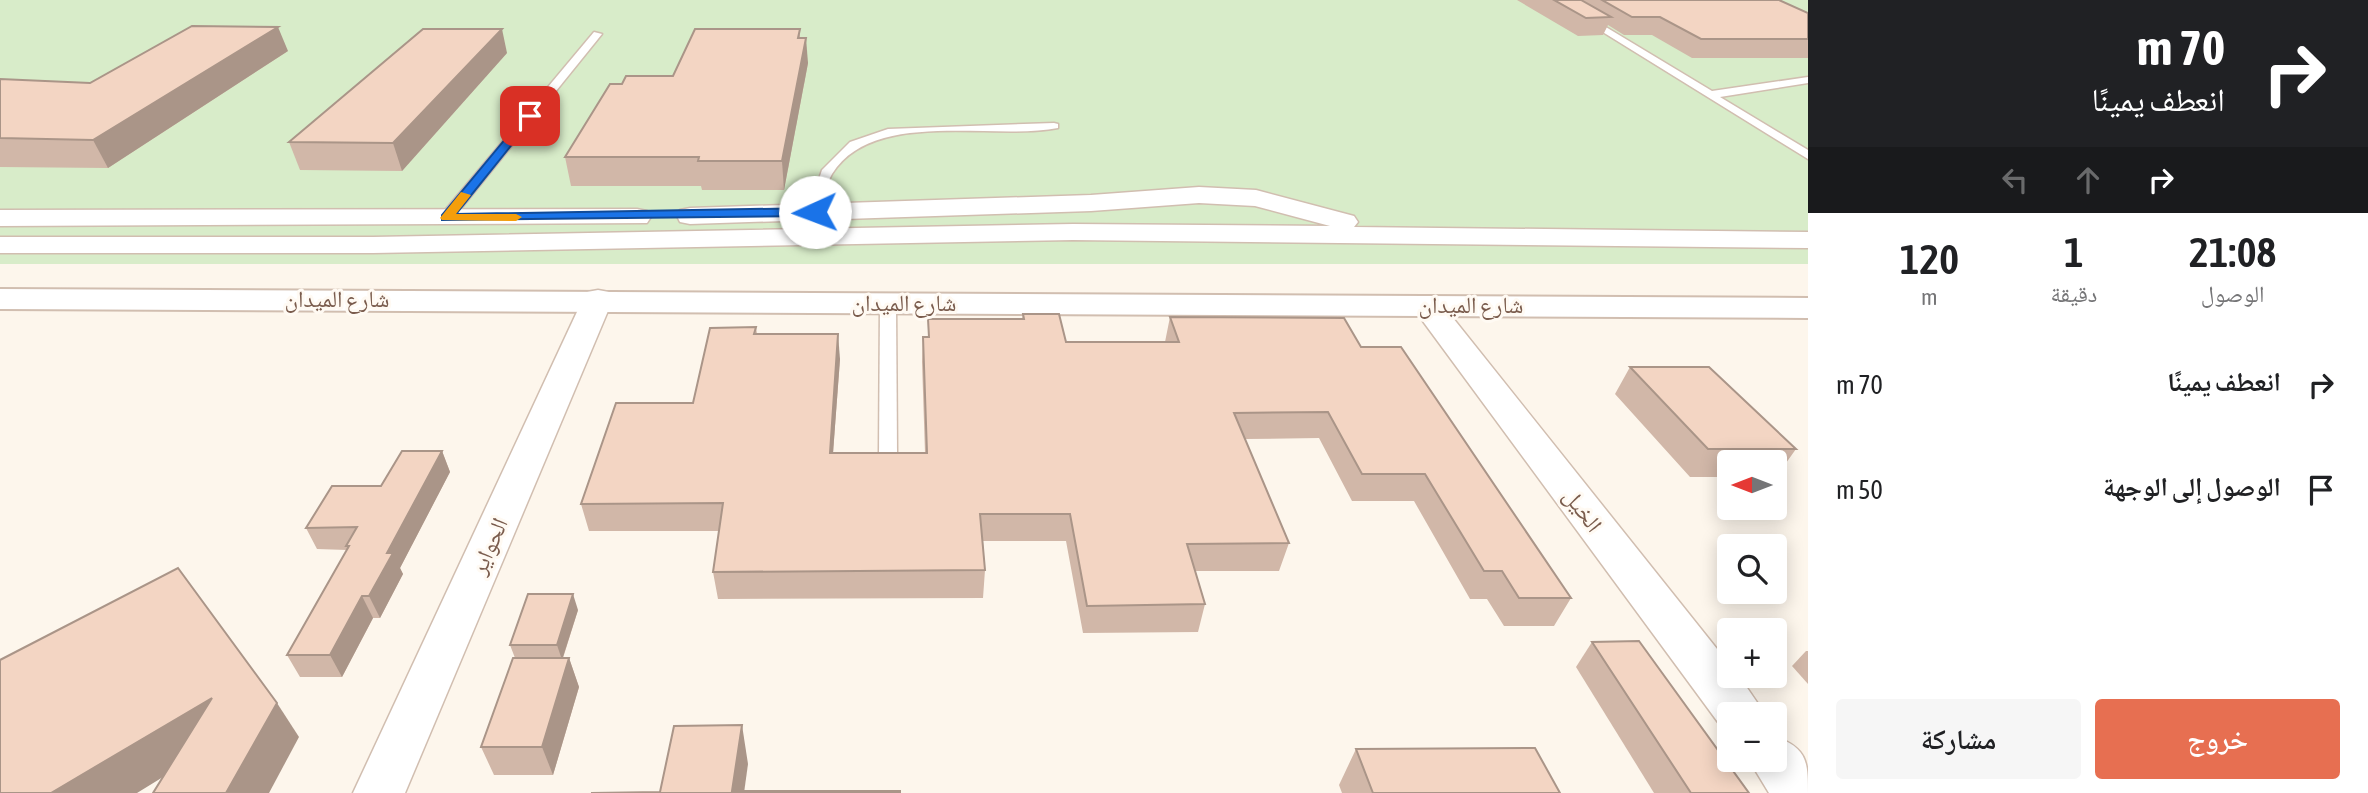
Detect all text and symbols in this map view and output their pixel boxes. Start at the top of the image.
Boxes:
text: 70 m [2137,19,2225,75]
icon: right [2249,28,2340,119]
text: انعطف يمينًا [2092,81,2225,118]
pin [500,86,560,146]
icon: arrive [511,97,549,135]
icon: left [1996,161,2034,199]
icon: ahead [2069,161,2107,199]
icon: right [2142,161,2180,199]
position arrow [778,175,852,249]
text: 1 [2064,228,2084,276]
text: 21:08 [2189,228,2276,276]
text: 120 [1900,235,1959,283]
text: دقيقة [2051,281,2097,307]
text: الوصول [2201,281,2265,307]
text: m [1921,284,1938,310]
street label: شارع الميدان [285,286,389,314]
street label: شارع الميدان [852,290,956,318]
street label: شارع الميدان [1419,292,1523,320]
icon: right [2302,366,2340,404]
text: انعطف يمينًا [2167,367,2281,397]
text: 70 m [1836,370,1883,400]
north arrow [1717,450,1787,520]
map controls [1717,450,1787,772]
icon: arrive [2302,471,2340,509]
text: الوصول إلى الوجهة [2103,472,2281,502]
text: 50 m [1836,475,1883,505]
street label: الخيل [1558,483,1608,537]
street label: الحواير [465,514,513,579]
button: search [1717,534,1787,604]
button: + [1717,618,1787,688]
button: مشاركة [1836,699,2081,779]
button: خروج [2095,699,2340,779]
button: − [1717,702,1787,772]

